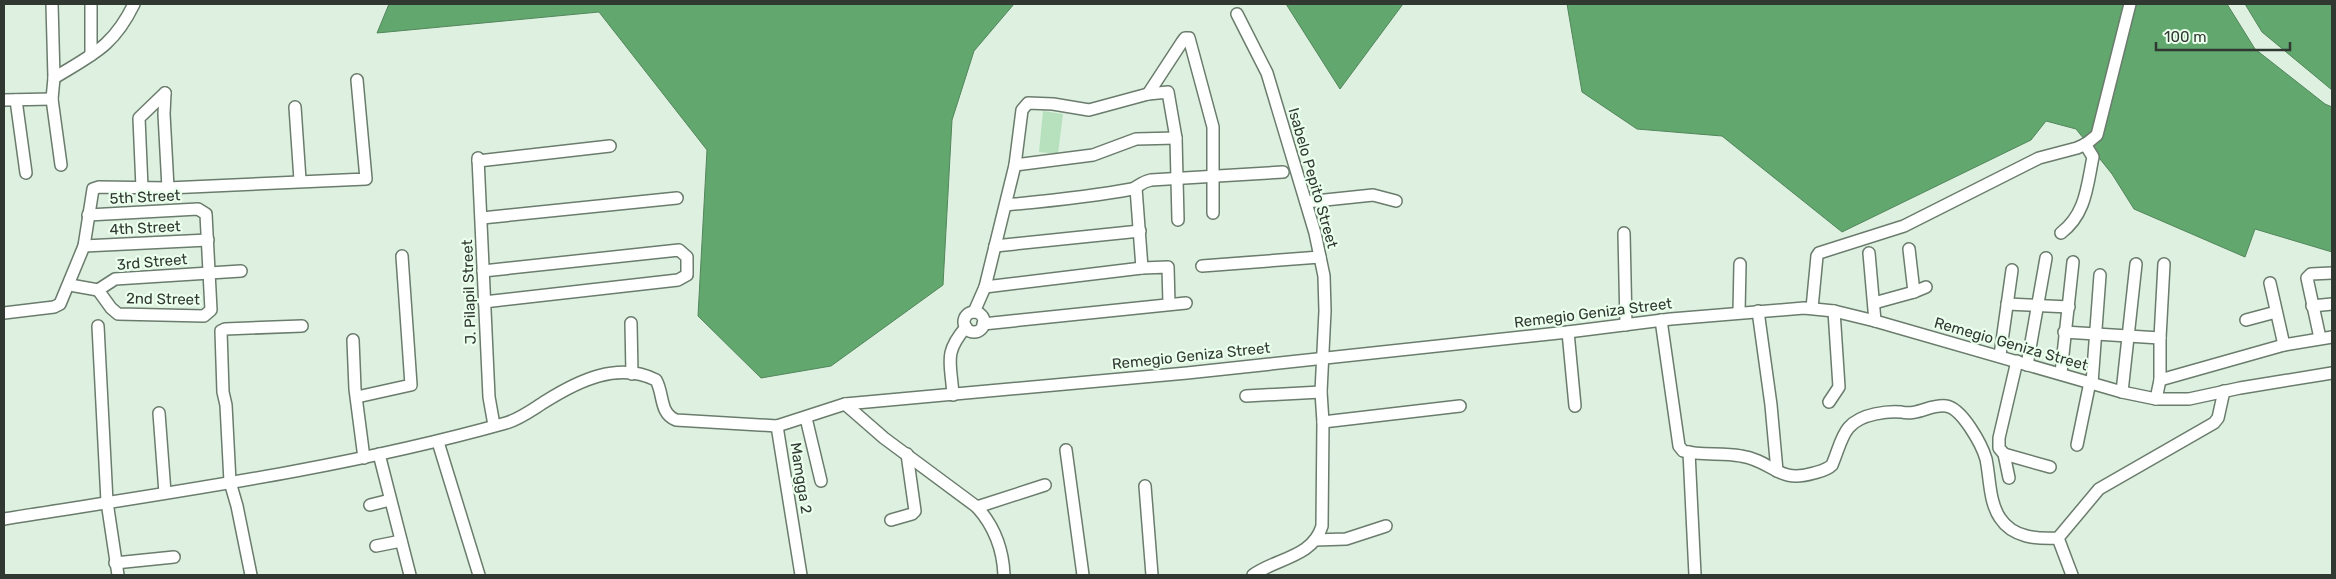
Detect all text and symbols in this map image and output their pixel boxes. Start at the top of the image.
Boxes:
scale bar [2156,20,2290,52]
text: 100 m [2164,28,2206,46]
street label: Isabelo Pepito Street [1284,106,1342,250]
street label: 5th Street [109,186,181,208]
street label: 4th Street [109,217,181,239]
street label: J. Pilapil Street [458,239,480,345]
street label: 3rd Street [116,250,188,274]
street label: 2nd Street [126,289,200,309]
street label: Remegio Geniza Street [1513,294,1673,332]
street label: Remegio Geniza Street [1932,313,2090,375]
street label: Remegio Geniza Street [1111,339,1271,373]
street label: Mamgga 2 [786,441,816,515]

